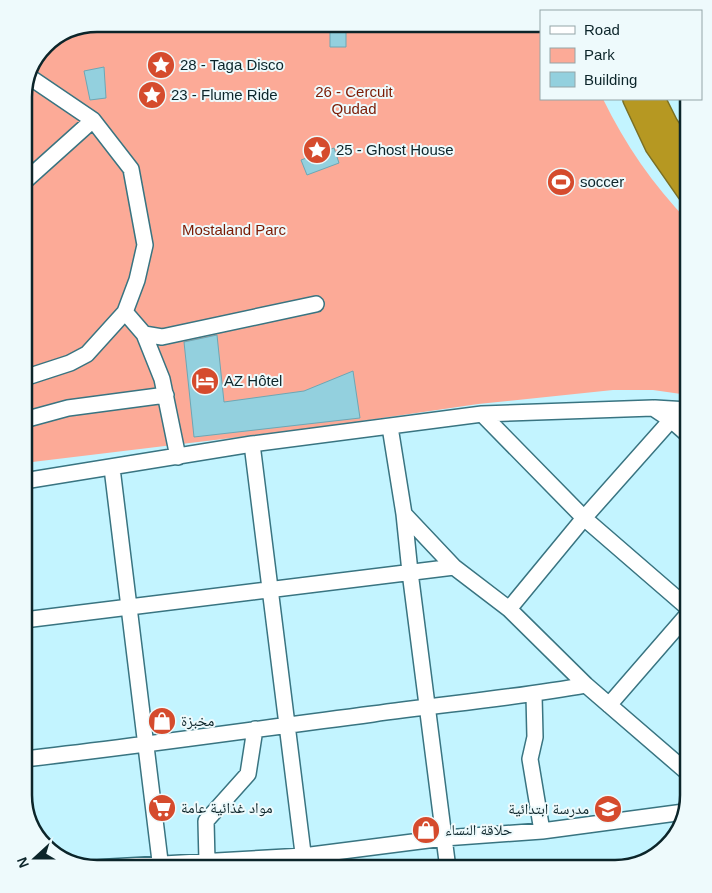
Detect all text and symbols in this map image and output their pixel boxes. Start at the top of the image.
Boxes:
legend [540,10,702,100]
text: Road [584,21,620,38]
text: Park [584,46,615,63]
place icon: 28 - Taga Disco [146,50,176,80]
place label: 28 - Taga Disco [180,56,284,73]
text: Building [584,71,637,88]
place icon: 23 - Flume Ride [137,80,167,110]
park label: 26 - Cercuit Qudad [315,83,394,117]
place label: 23 - Flume Ride [171,86,278,103]
place icon: 25 - Ghost House [302,135,332,165]
place label: 25 - Ghost House [336,141,454,158]
sports icon: soccer [546,167,576,197]
place label: soccer [580,173,624,190]
park label: Mostaland Parc [182,221,287,238]
hotel icon: AZ Hôtel [190,366,220,396]
place label: AZ Hôtel [224,372,282,389]
shop icon: مخبزة [147,706,177,736]
place label: مخبزة [181,712,215,730]
supermarket icon: مواد غذائية عامة [147,793,177,823]
school or university icon: مدرسة ابتدائية [593,794,623,824]
place label: مواد غذائية عامة [181,799,273,817]
place label: مدرسة ابتدائية [508,800,589,818]
shop icon: حلاقة النساء [411,815,441,845]
place label: حلاقة النساء [445,821,513,838]
north arrow [10,833,60,883]
text: N [14,855,32,870]

